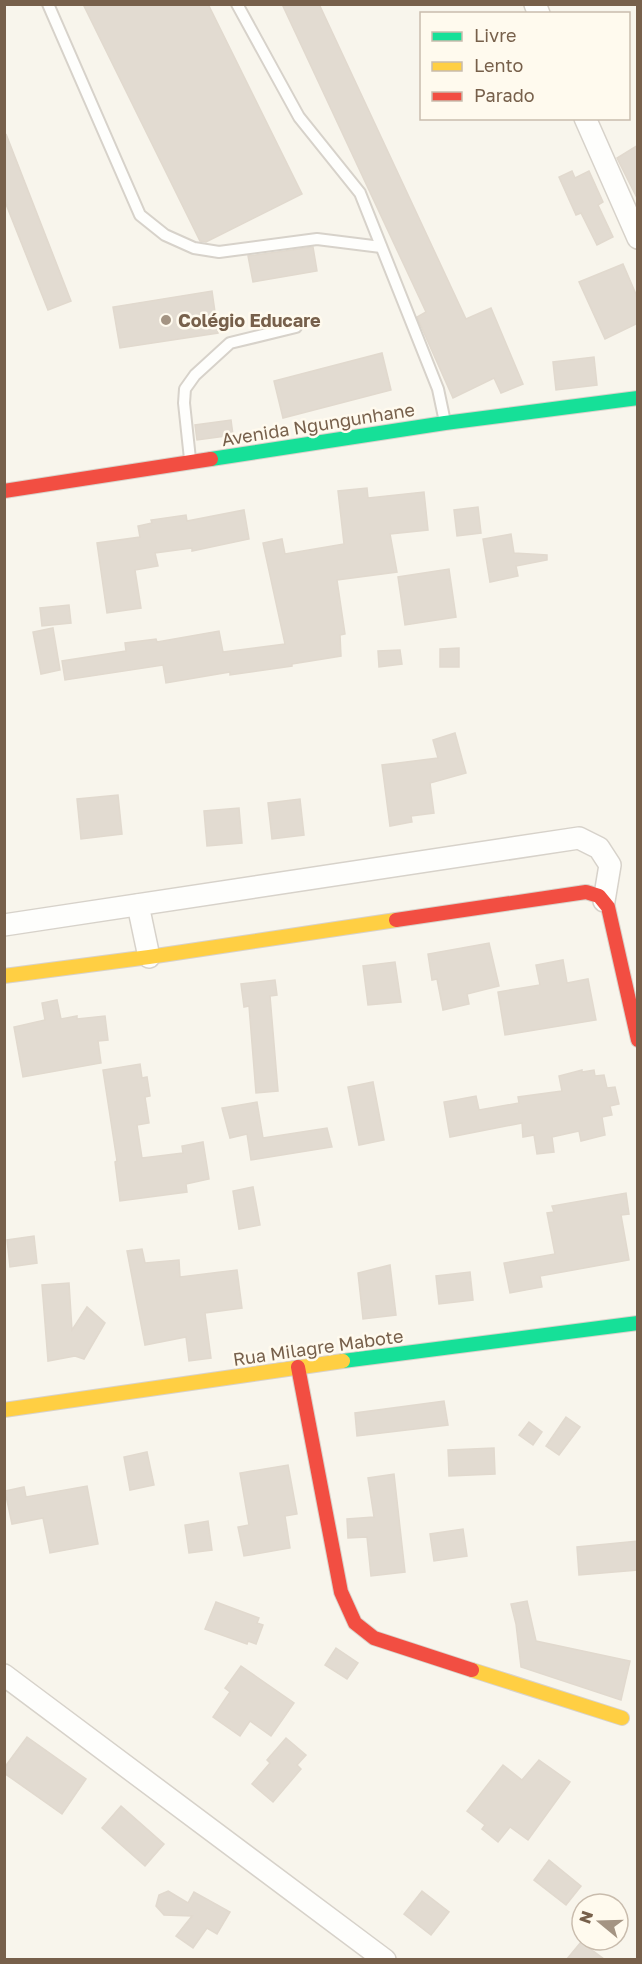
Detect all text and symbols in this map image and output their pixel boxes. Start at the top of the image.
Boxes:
legend [420,12,630,120]
text: Livre [474,24,516,46]
text: Lento [474,54,523,76]
text: Parado [474,84,535,106]
place label: Colégio Educare [178,309,321,331]
marker: Colégio Educare [159,313,173,327]
street label: Avenida Ngungunhane [220,398,416,450]
street label: Rua Milagre Mabote [231,1324,405,1370]
north arrow [570,1892,630,1952]
text: N [574,1908,597,1926]

